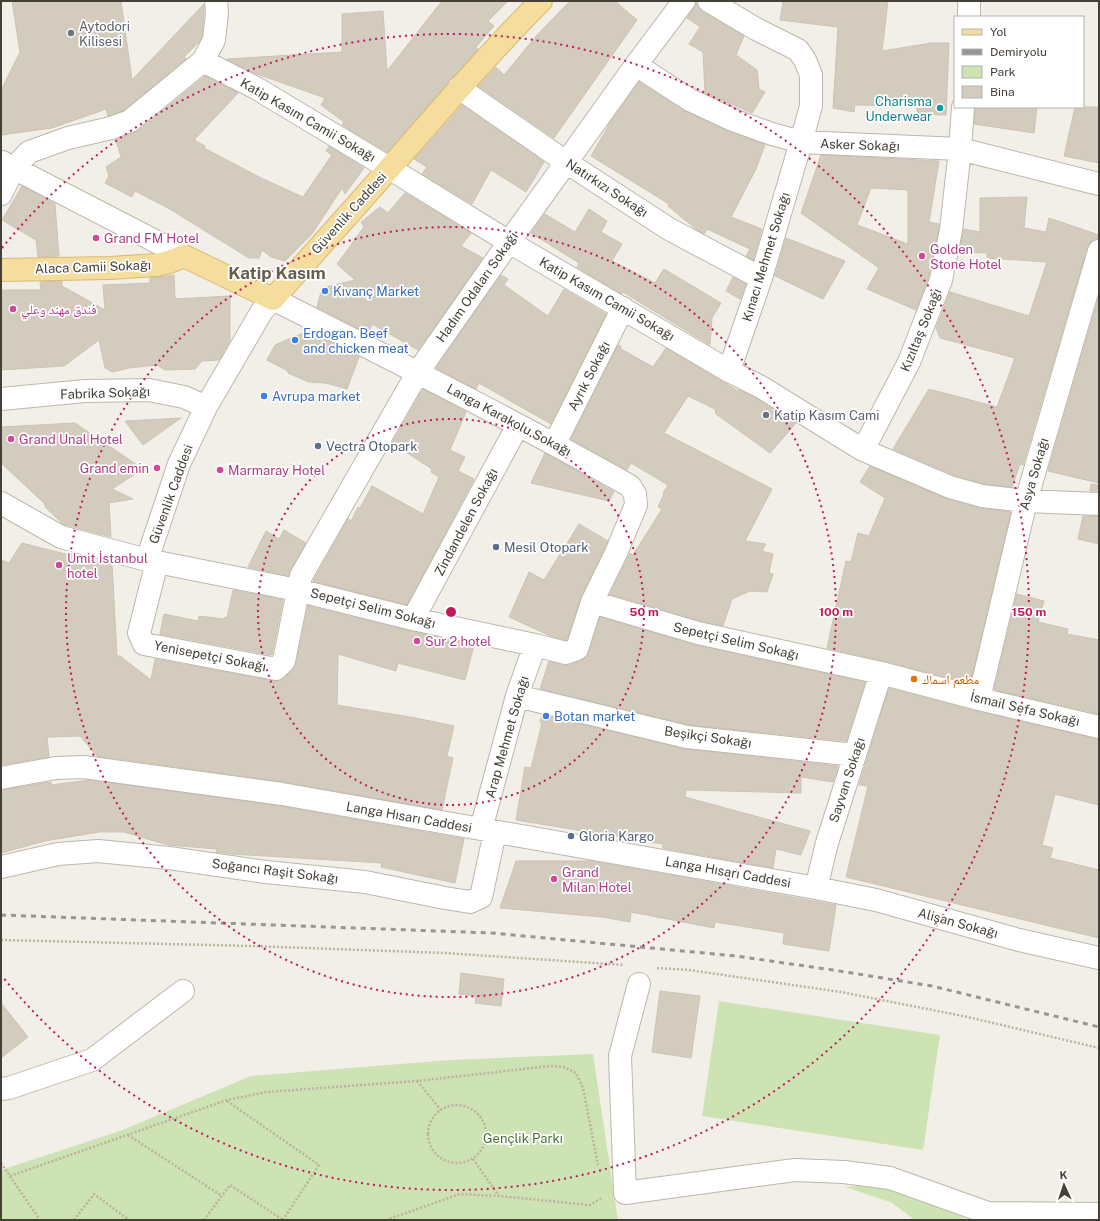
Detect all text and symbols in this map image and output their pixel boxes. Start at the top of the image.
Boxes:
legend [954,16,1084,108]
place label: Aytodori Kilisesi [79,19,130,49]
text: Yol [990,25,1007,39]
marker: Aytodori Kilisesi [66,28,76,38]
text: Demiryolu [990,45,1047,59]
text: Park [990,65,1016,79]
street label: Katip Kasım Camii Sokağı [238,75,378,165]
text: Bina [990,85,1015,99]
place label: Charisma Underwear [865,94,932,124]
marker: Charisma Underwear [935,103,945,113]
street label: Asker Sokağı [820,136,900,154]
street label: Natırkızı Sokağı [563,156,651,220]
street label: Güvenlik Caddesi [308,169,390,257]
street label: Kınacı Mehmet Sokağı [739,191,793,323]
street label: Hadım Odaları Sokağı [433,229,521,345]
place label: Grand FM Hotel [104,231,200,246]
marker: Grand FM Hotel [91,233,101,243]
place label: Golden Stone Hotel [930,242,1002,272]
marker: Golden Stone Hotel [917,251,927,261]
street label: Katip Kasım Camii Sokağı [537,254,677,344]
street label: Alaca Camii Sokağı [35,257,151,277]
district label: Katip Kasım [228,263,326,283]
place label: Kıvanç Market [333,284,419,299]
marker: Kıvanç Market [320,286,330,296]
street label: Kızıltaş Sokağı [897,286,945,374]
place label: فندق مهند وعلي [21,302,97,320]
marker: فندق مهند وعلي [8,304,18,314]
place label: Erdogan. Beef and chicken meat [303,326,409,356]
marker: Erdogan. Beef and chicken meat [290,335,300,345]
street label: Ayrık Sokağı [565,339,613,413]
street label: Langa Karakolu Sokağı [444,381,574,459]
street label: Fabrika Sokağı [60,384,150,402]
place label: Avrupa market [272,389,360,404]
marker: Avrupa market [259,391,269,401]
place label: Katip Kasım Cami [774,408,879,423]
marker: Katip Kasım Cami [761,410,771,420]
place label: Grand Unal Hotel [19,432,123,447]
marker: Grand Unal Hotel [6,434,16,444]
street label: Asya Sokağı [1017,436,1051,512]
place label: Vectra Otopark [326,439,417,454]
marker: Vectra Otopark [313,441,323,451]
street label: Güvenlik Caddesi [146,442,196,546]
place label: Grand emin [80,461,149,476]
marker: Grand emin [152,463,162,473]
place label: Marmaray Hotel [228,463,325,478]
marker: Marmaray Hotel [215,465,225,475]
street label: Zindandelen Sokağı [431,466,501,578]
place label: Mesil Otopark [504,540,589,555]
marker: Mesil Otopark [491,542,501,552]
place label: Umit İstanbul hotel [67,551,148,581]
marker: Umit İstanbul hotel [54,560,64,570]
street label: Sepetçi Selim Sokağı [309,585,437,631]
centre of rings [444,605,458,619]
text: 50 m [629,605,659,619]
text: 100 m [819,605,853,619]
text: 150 m [1012,605,1046,619]
street label: Sepetçi Selim Sokağı [672,619,800,663]
place label: Sur 2 hotel [425,634,491,649]
marker: Sur 2 hotel [412,636,422,646]
street label: Yenisepetçi Sokağı [153,638,267,674]
place label: مطعم اسماك [922,672,979,688]
street label: Arap Mehmet Sokağı [482,674,532,800]
marker: مطعم اسماك [909,674,919,684]
street label: İsmail Sefa Sokağı [969,689,1081,729]
place label: Botan market [554,709,635,724]
marker: Botan market [541,711,551,721]
street label: Beşikçi Sokağı [663,723,753,751]
street label: Sayvan Sokağı [826,736,868,824]
street label: Langa Hısarı Caddesi [345,799,473,835]
place label: Gloria Kargo [579,829,654,844]
marker: Gloria Kargo [566,831,576,841]
street label: Langa Hısarı Caddesi [664,854,792,890]
street label: Soğancı Raşit Sokağı [211,856,339,886]
place label: Grand Milan Hotel [562,865,632,895]
marker: Grand Milan Hotel [549,874,559,884]
street label: Alişan Sokağı [916,905,1000,941]
park label: Gençlik Parkı [483,1131,563,1146]
north arrow [1044,1165,1084,1205]
text: K [1059,1169,1068,1181]

